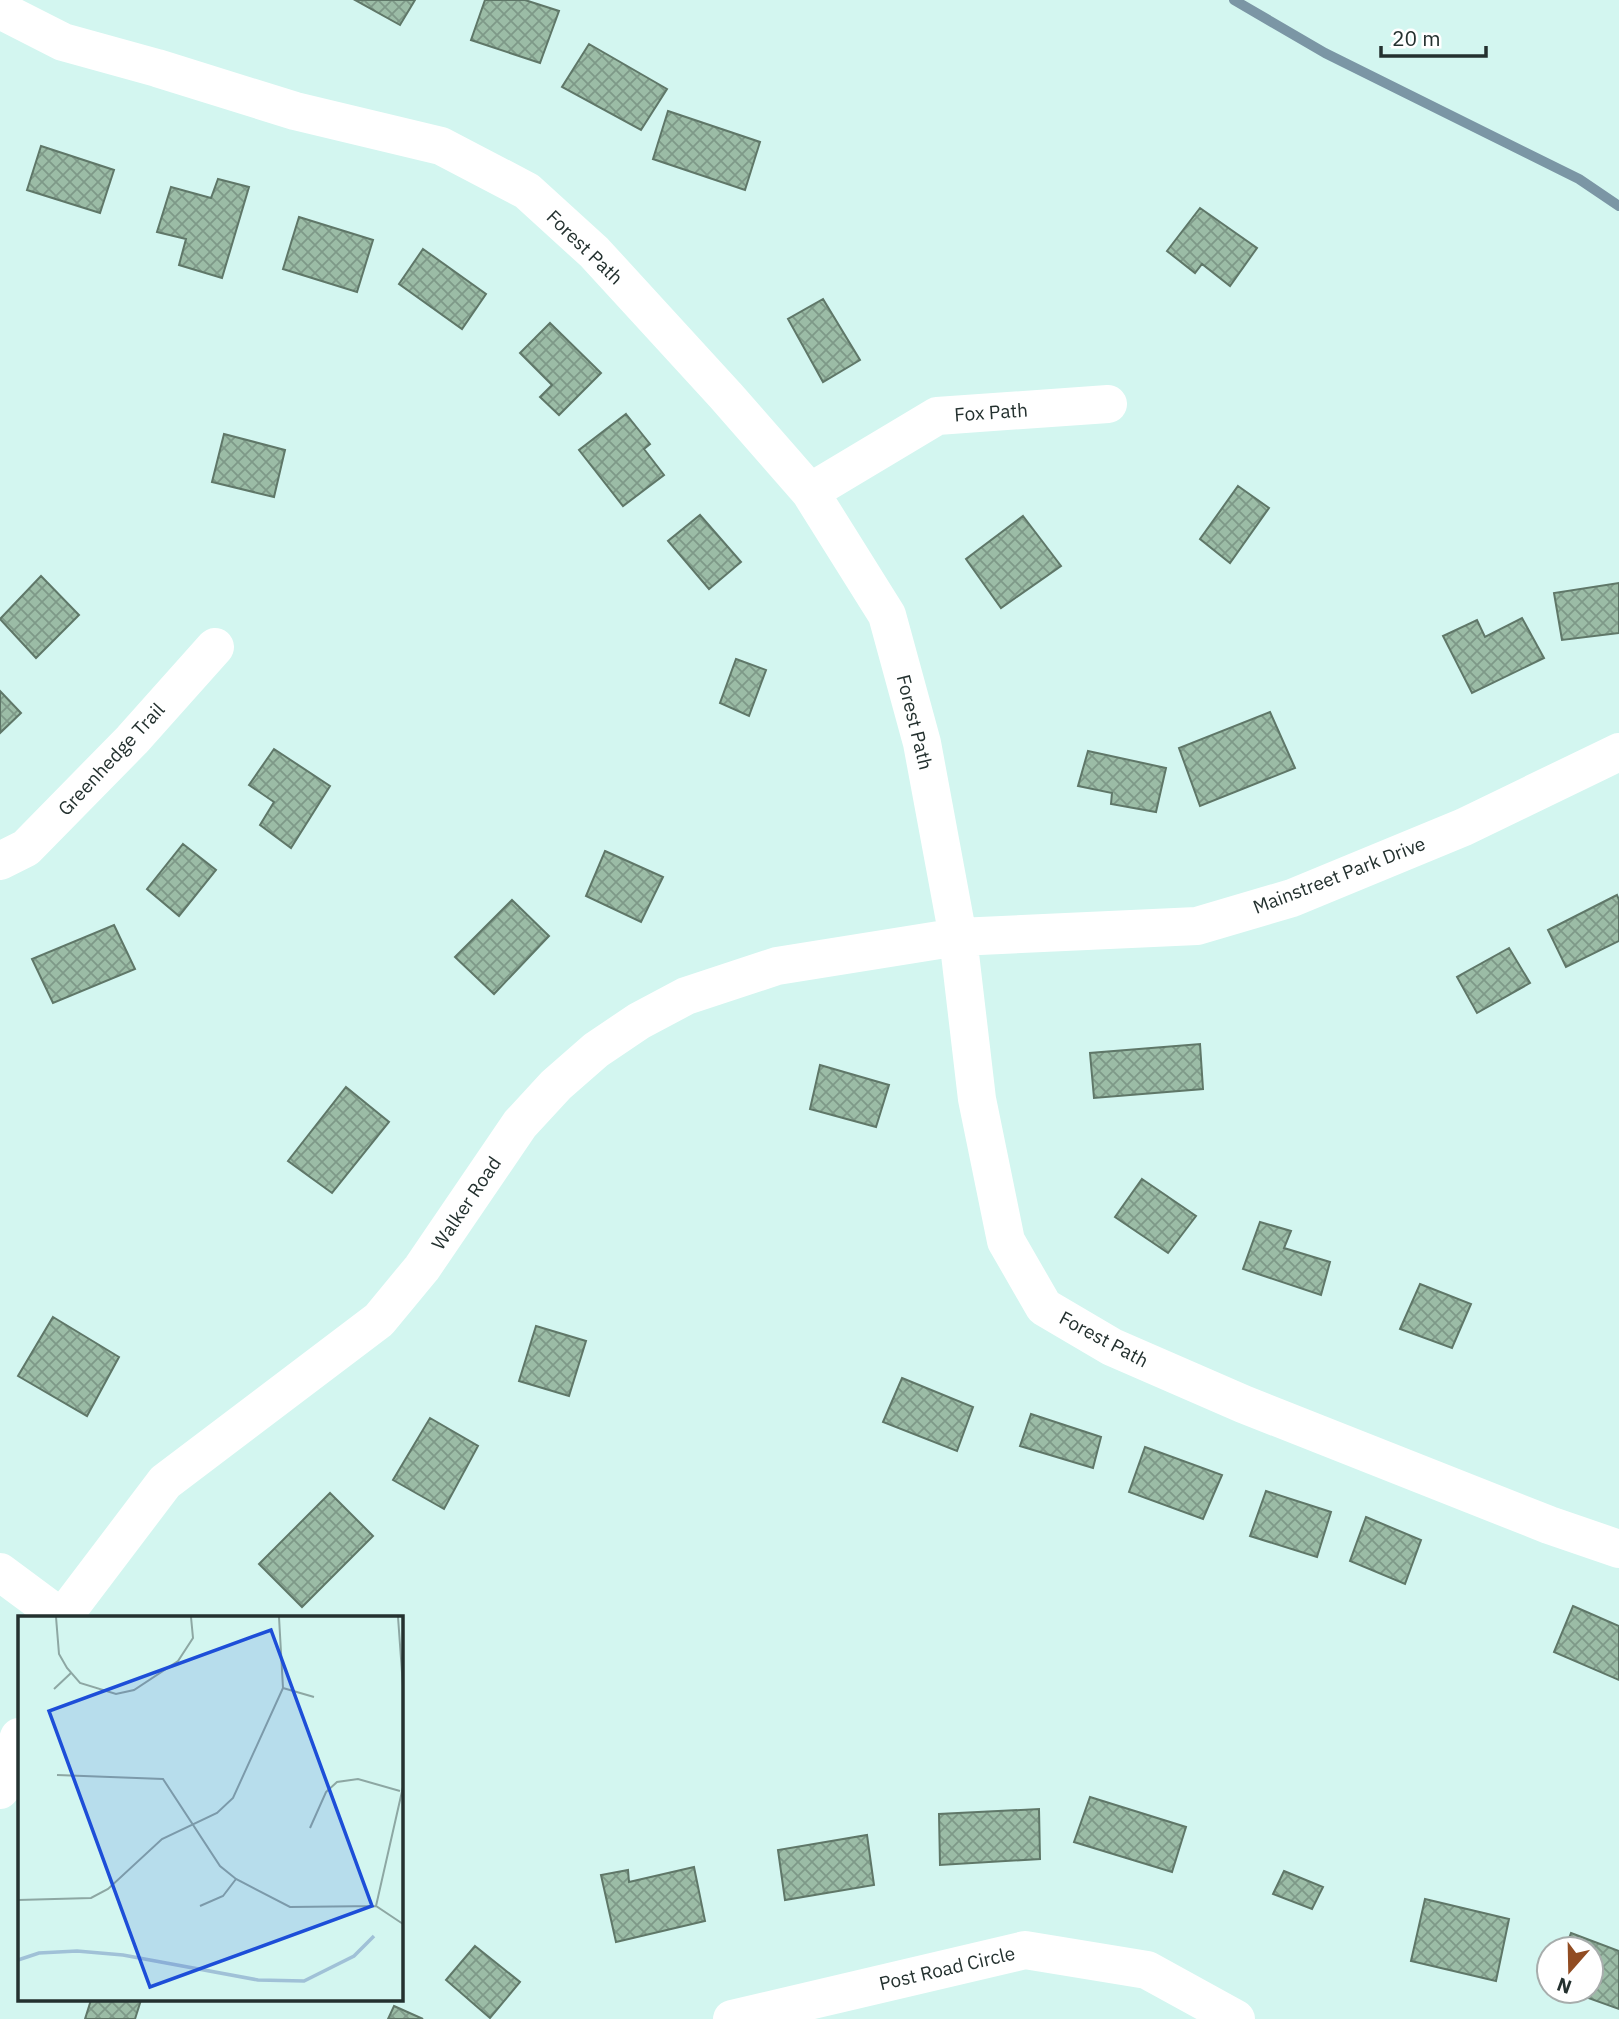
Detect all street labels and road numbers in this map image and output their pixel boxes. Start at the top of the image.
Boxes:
street label: Forest Path [542,205,628,289]
street label: Fox Path [953,397,1029,427]
street label: Forest Path [892,672,938,772]
street label: Greenhedge Trail [53,698,169,820]
street label: Mainstreet Park Drive [1249,831,1429,919]
street label: Walker Road [426,1152,506,1254]
street label: Forest Path [1055,1306,1153,1372]
street label: Post Road Circle [877,1941,1017,1995]

